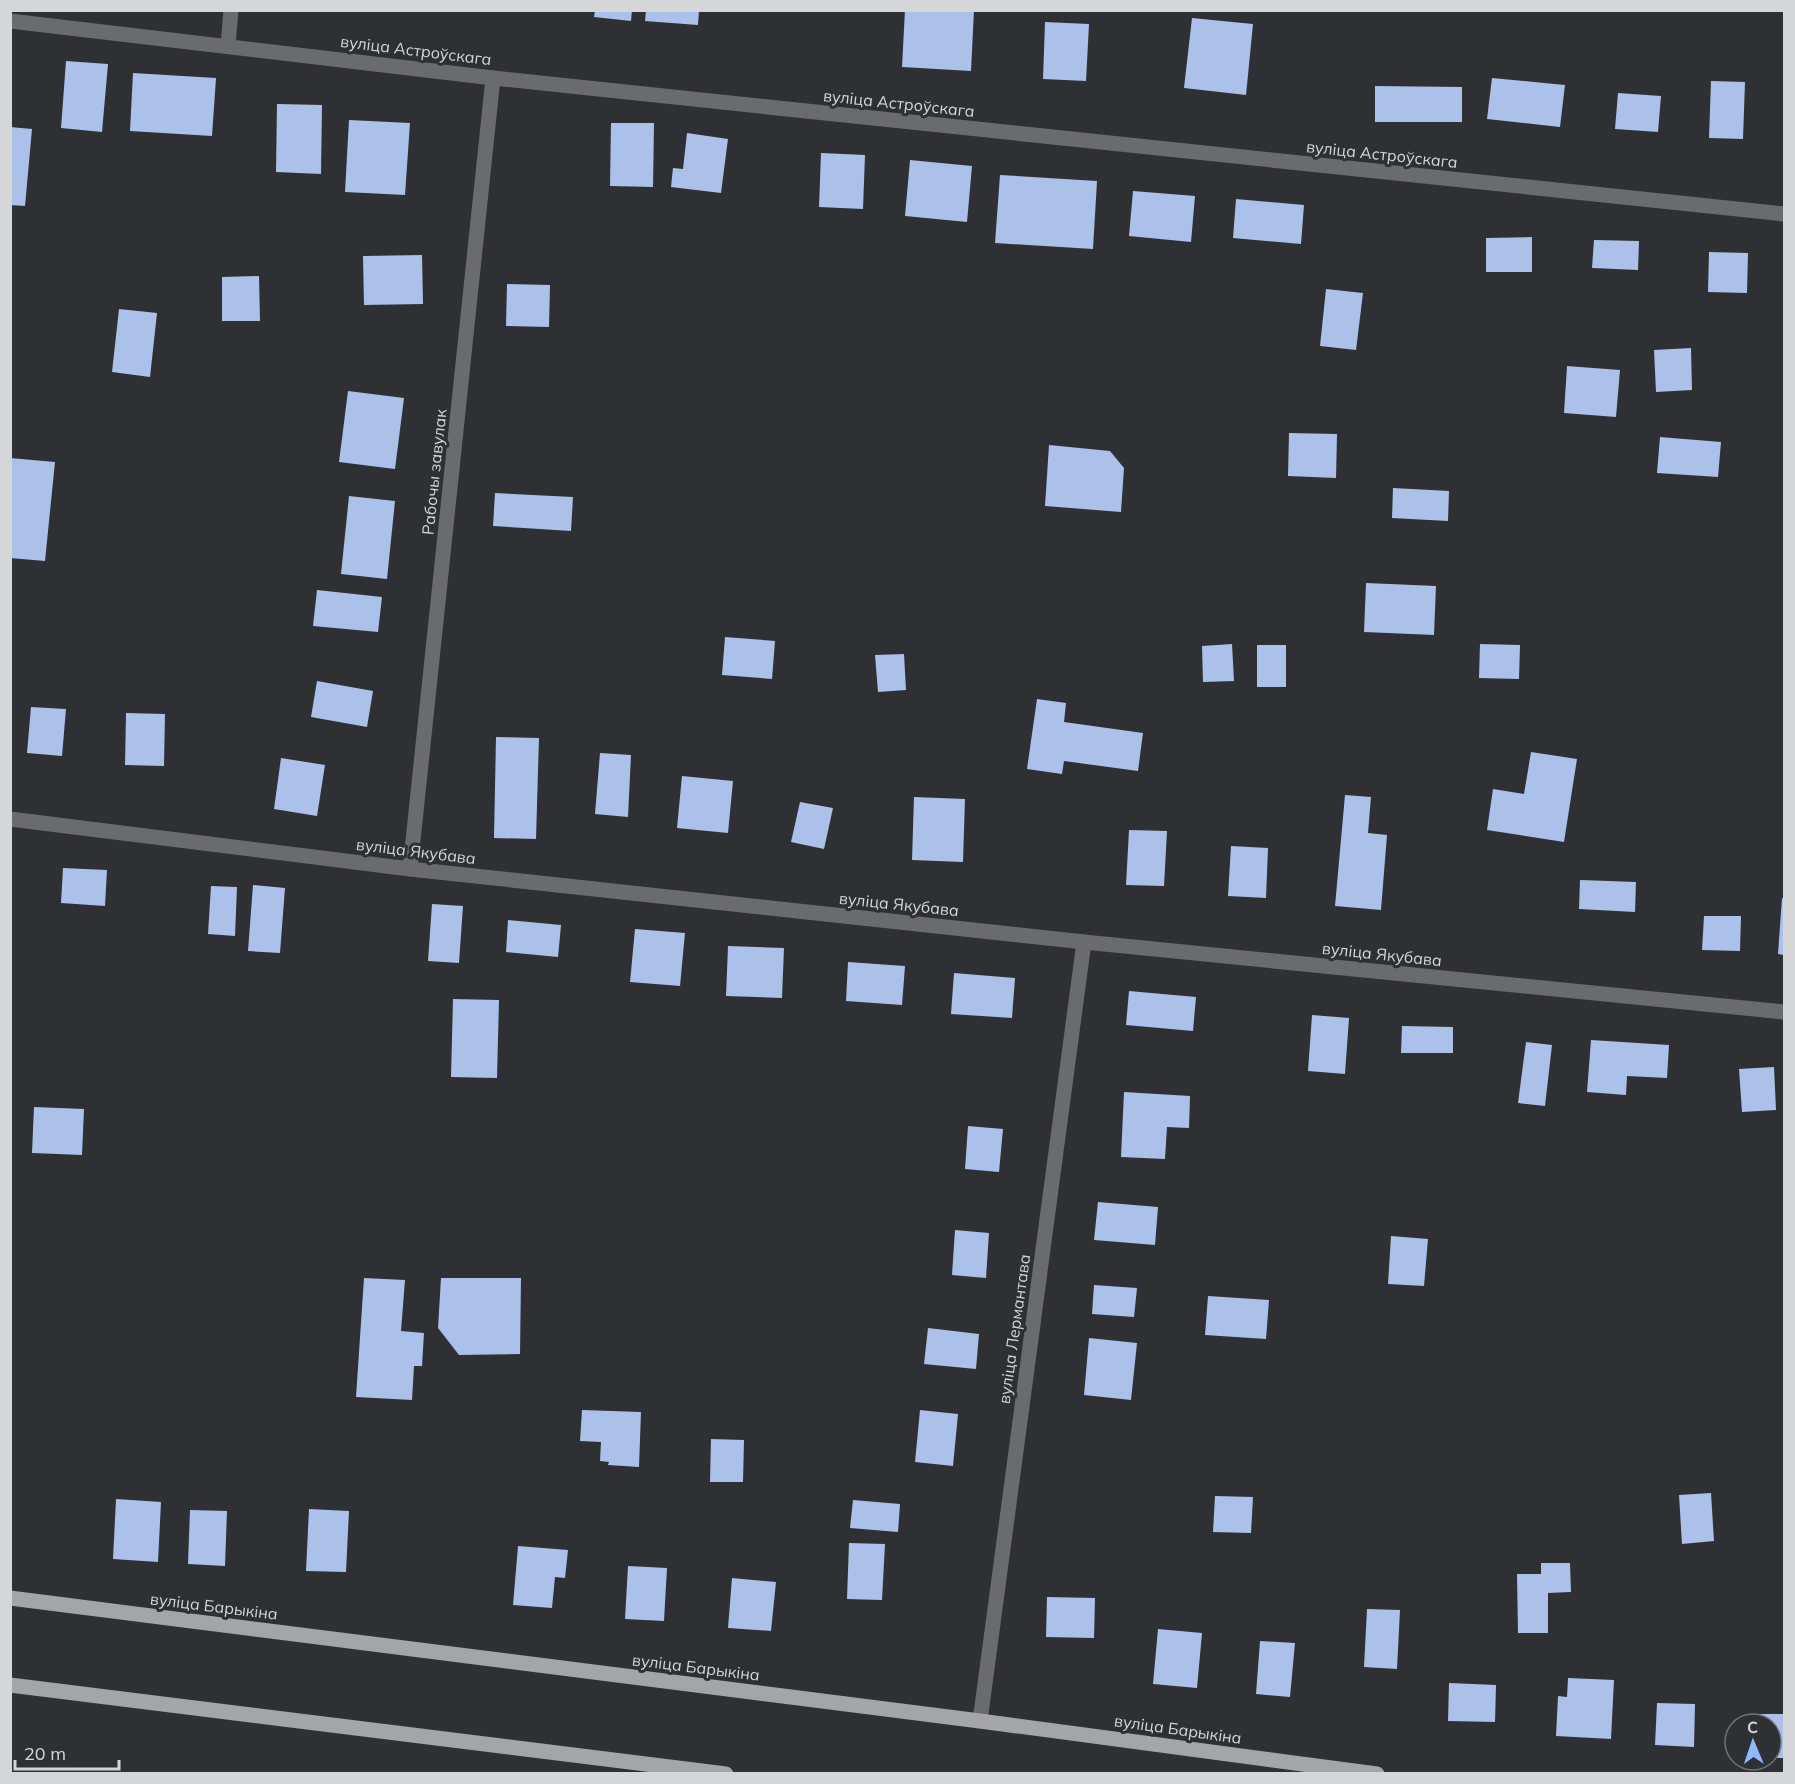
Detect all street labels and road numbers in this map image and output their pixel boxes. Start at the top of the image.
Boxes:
street label: вуліца Астроўскага [339,31,493,69]
street label: вуліца Астроўскага [822,85,976,121]
street label: вуліца Астроўскага [1305,136,1459,172]
street label: Рабочы завулак [417,408,451,536]
street label: вуліца Якубава [355,834,477,868]
street label: вуліца Якубава [838,888,960,920]
street label: вуліца Якубава [1321,938,1443,970]
street label: вуліца Лермантава [994,1253,1034,1405]
street label: вуліца Барыкіна [149,1588,279,1624]
street label: вуліца Барыкіна [631,1649,761,1685]
street label: вуліца Барыкіна [1113,1710,1243,1748]

